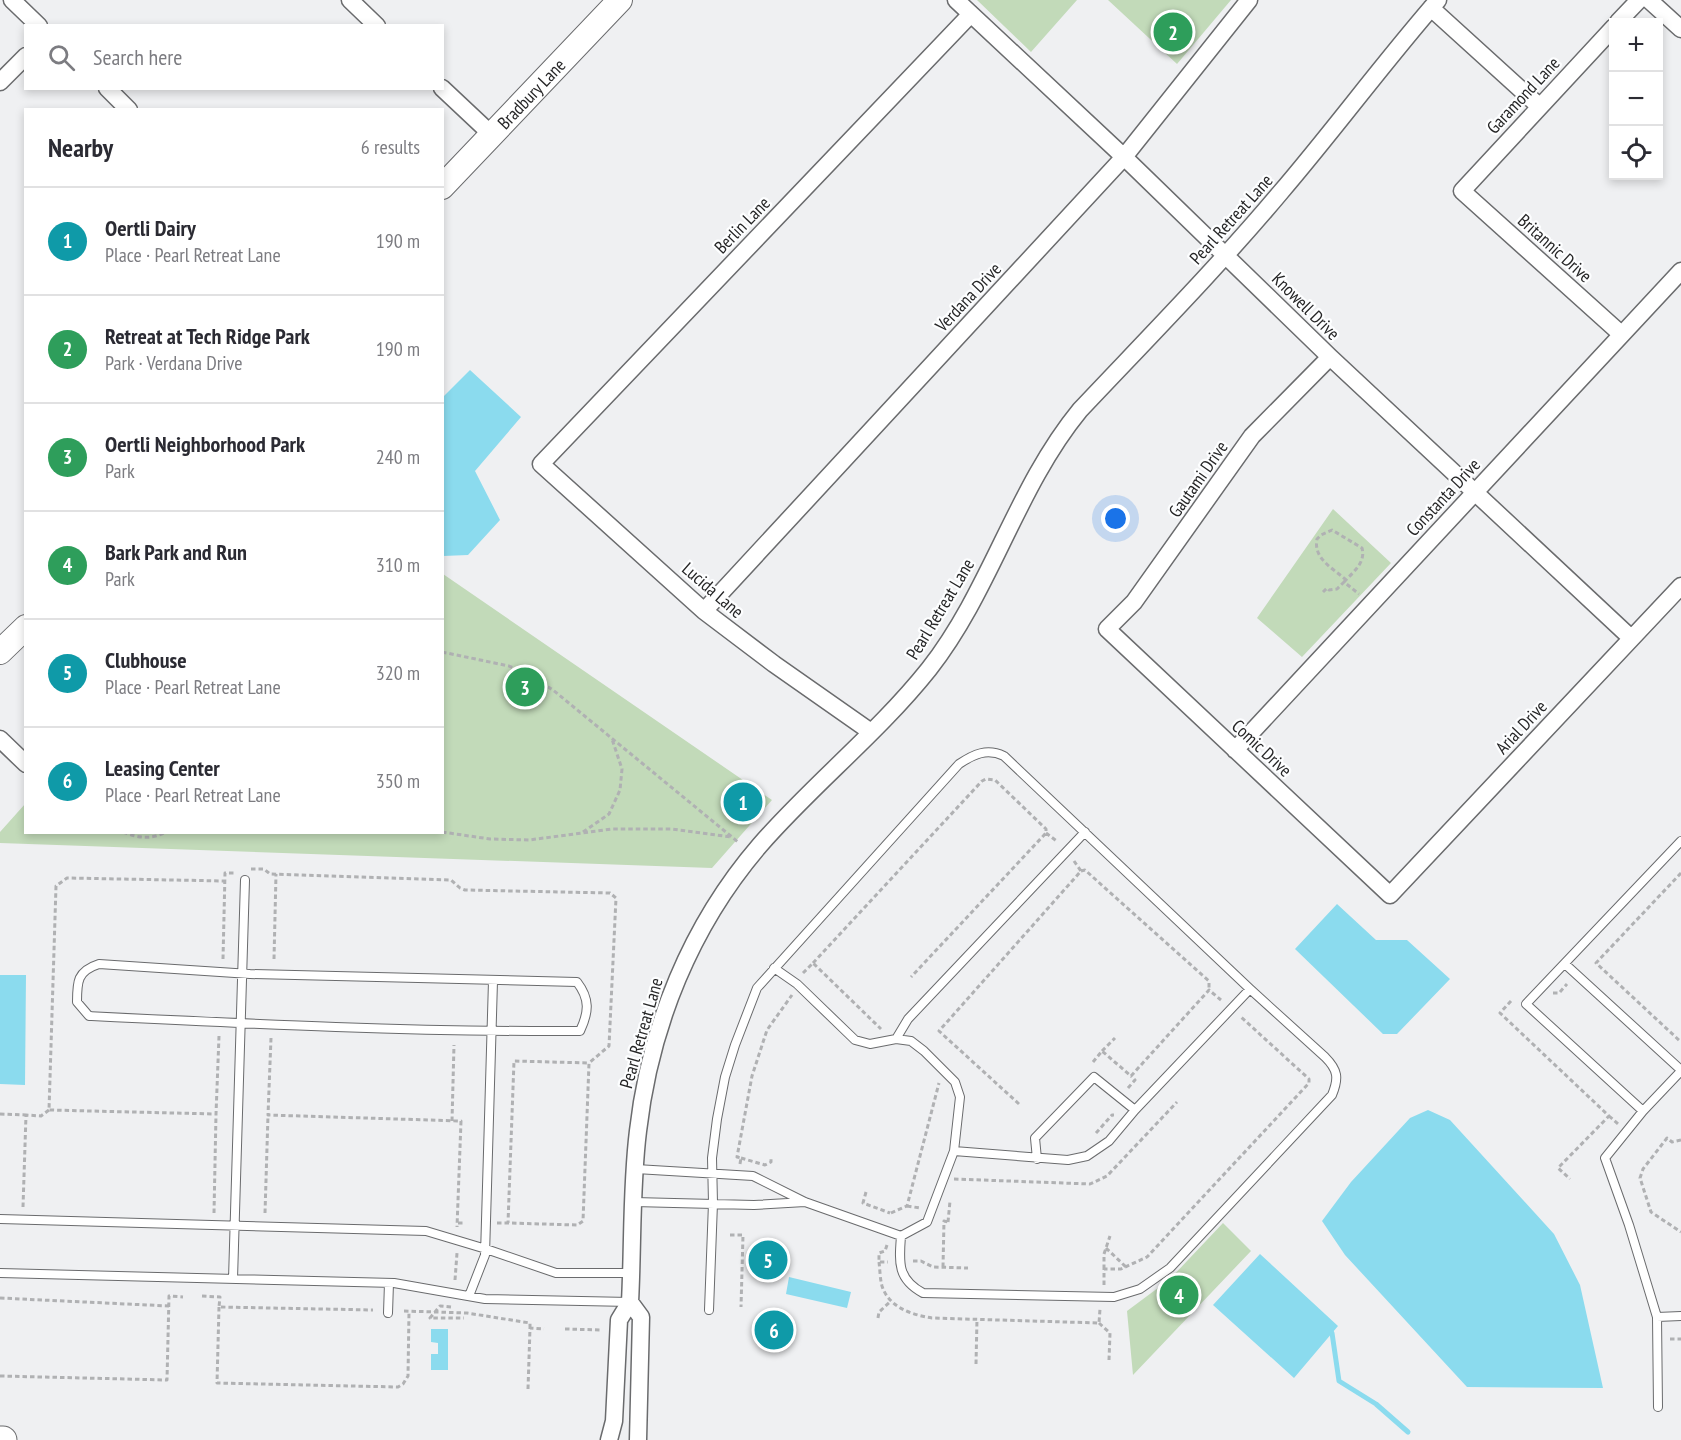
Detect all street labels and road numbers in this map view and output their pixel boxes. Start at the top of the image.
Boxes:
street label: Garamond Lane [1482,52,1564,138]
street label: Bradbury Lane [492,53,570,134]
street label: Pearl Retreat Lane [1184,169,1278,269]
street label: Berlin Lane [709,192,775,258]
street label: Britannic Drive [1513,209,1597,287]
street label: Verdana Drive [929,258,1006,337]
street label: Knowell Drive [1267,267,1345,345]
street label: Gautami Drive [1163,436,1233,522]
street label: Constanta Drive [1401,453,1485,541]
street label: Pearl Retreat Lane [901,554,979,664]
street label: Lucida Lane [678,557,748,623]
street label: Arial Drive [1490,695,1552,759]
street label: Comic Drive [1227,714,1297,782]
street label: Pearl Retreat Lane [614,975,668,1091]

